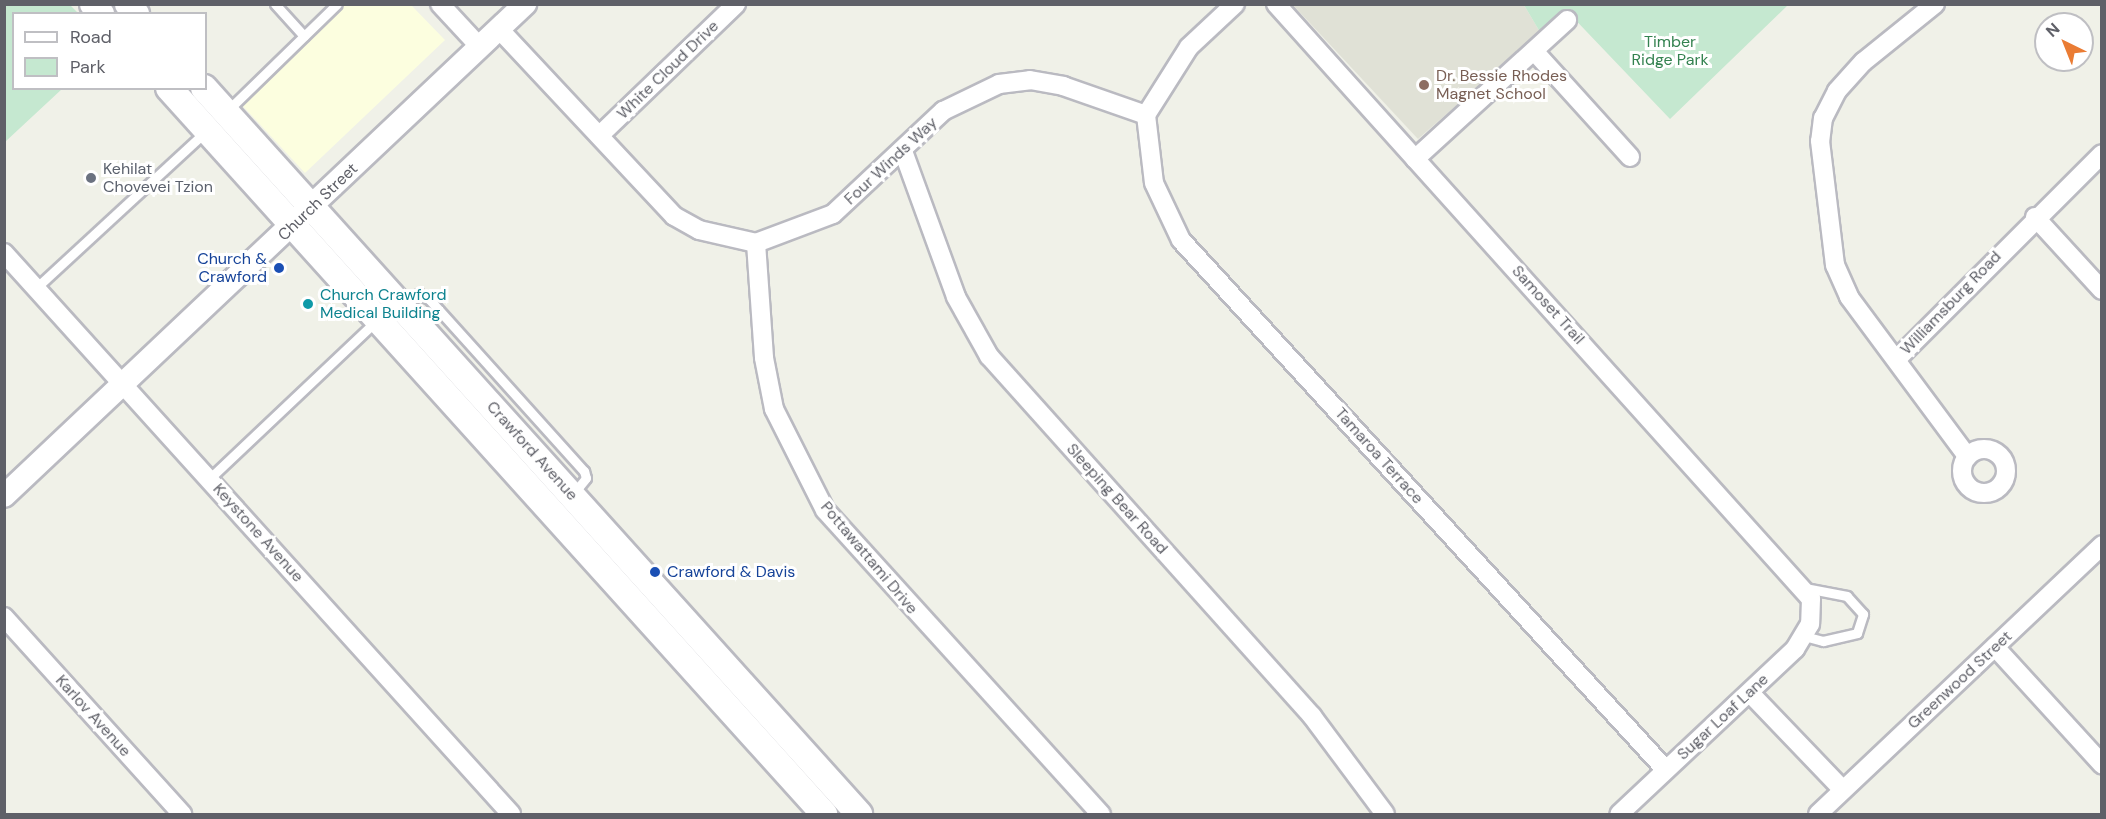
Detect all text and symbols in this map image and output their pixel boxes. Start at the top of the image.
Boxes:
legend [12,12,207,90]
north arrow [2034,12,2094,72]
street label: White Cloud Drive [613,17,723,123]
text: N [2041,18,2064,42]
text: Road [70,25,112,49]
park label: Timber Ridge Park [1632,32,1708,70]
text: Park [70,55,106,79]
place label: Dr. Bessie Rhodes Magnet School [1436,66,1567,104]
marker: Dr. Bessie Rhodes Magnet School [1417,78,1431,92]
street label: Four Winds Way [841,113,941,209]
place label: Kehilat Chovevei Tzion [103,159,213,197]
street label: Church Street [274,159,362,245]
marker: Kehilat Chovevei Tzion [84,171,98,185]
street label: Williamsburg Road [1897,247,2005,359]
place label: Church & Crawford [197,249,267,287]
marker: Church & Crawford [272,261,286,275]
street label: Samoset Trail [1508,262,1588,348]
place label: Church Crawford Medical Building [320,285,446,323]
marker: Church Crawford Medical Building [301,297,315,311]
street label: Crawford Avenue [482,397,582,505]
street label: Tamaroa Terrace [1331,404,1427,508]
street label: Sleeping Bear Road [1062,440,1172,558]
street label: Keystone Avenue [209,480,307,586]
street label: Pottawattami Drive [816,498,922,618]
place label: Crawford & Davis [667,562,795,582]
marker: Crawford & Davis [648,565,662,579]
street label: Greenwood Street [1904,627,2016,733]
street label: Sugar Loaf Lane [1673,670,1773,764]
street label: Karlov Avenue [51,671,135,761]

